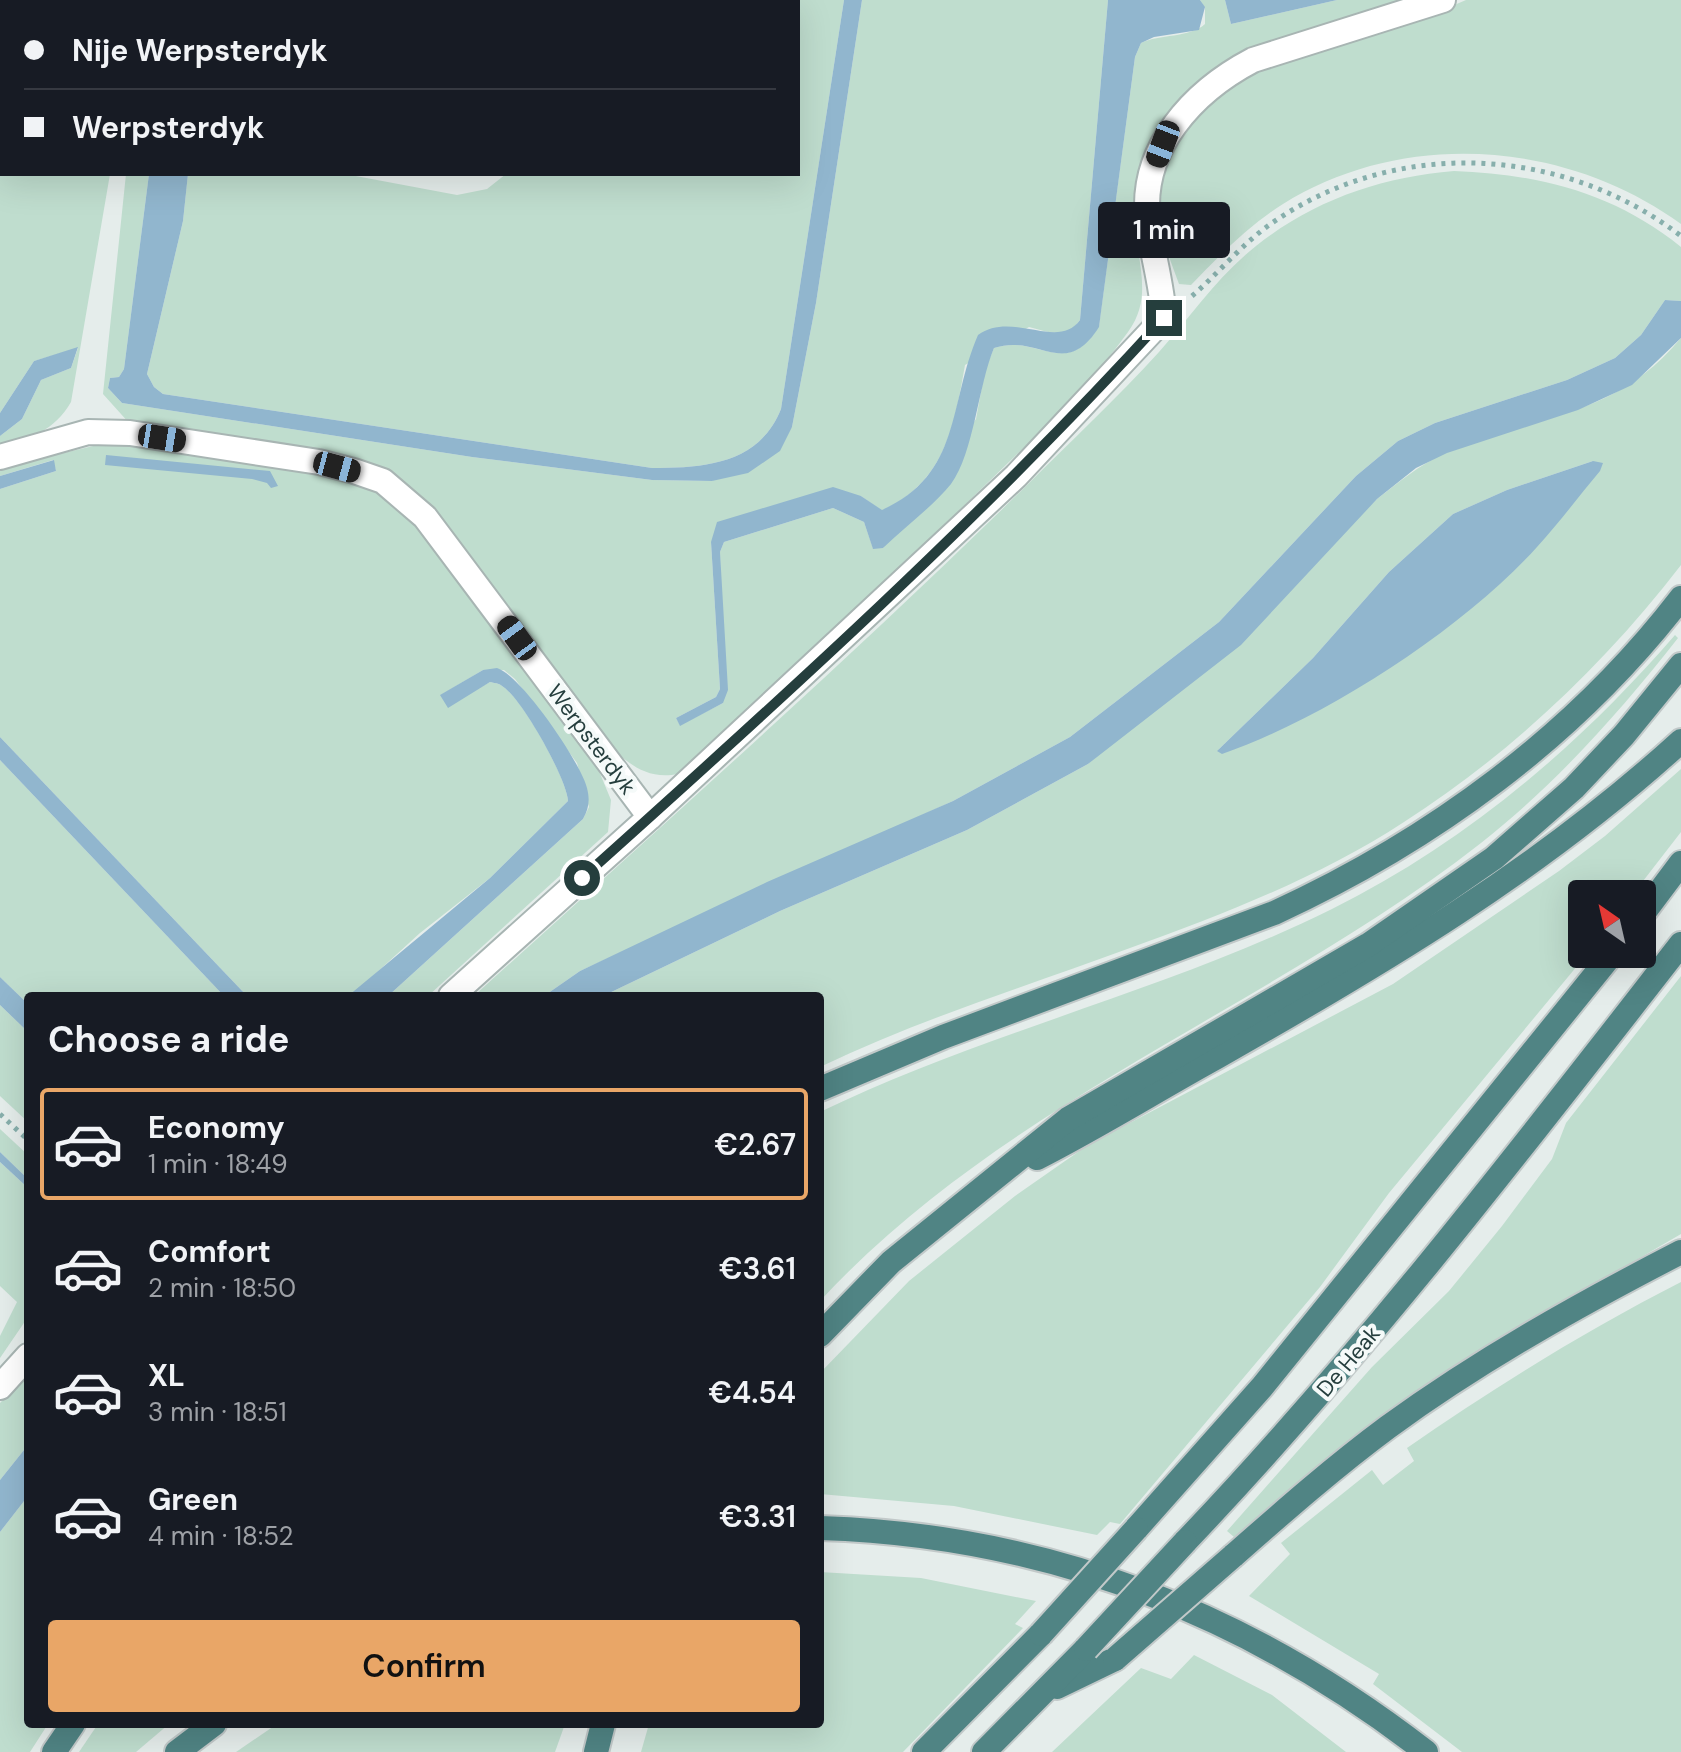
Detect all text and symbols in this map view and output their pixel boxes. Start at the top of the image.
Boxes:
text: Nije Werpsterdyk [72,31,328,70]
text: Werpsterdyk [72,108,264,147]
car [1143,117,1183,171]
callout: 1 min [1098,202,1230,258]
text: 1 min [1133,213,1195,247]
route end [1146,300,1182,336]
car [136,422,188,454]
car [311,449,363,485]
car [493,612,541,664]
street label: Werpsterdyk [541,678,643,800]
route start [564,860,600,896]
north arrow [1568,880,1656,968]
map controls [1568,880,1656,968]
text: Choose a ride [48,1016,289,1063]
icon: car [52,1108,124,1180]
text: Economy [148,1108,285,1147]
text: €2.67 [714,1125,796,1164]
text: 1 min · 18:49 [148,1147,288,1181]
icon: car [52,1232,124,1304]
text: Comfort [148,1232,271,1271]
text: €3.61 [719,1249,796,1288]
text: 2 min · 18:50 [148,1271,296,1305]
street label: De Heak [1310,1320,1386,1403]
icon: car [52,1356,124,1428]
text: XL [148,1356,185,1395]
text: €4.54 [709,1373,796,1412]
text: 3 min · 18:51 [148,1395,287,1429]
icon: car [52,1480,124,1552]
text: Green [148,1480,238,1519]
text: €3.31 [719,1497,796,1536]
text: 4 min · 18:52 [148,1519,294,1553]
button: Confirm [48,1620,800,1712]

